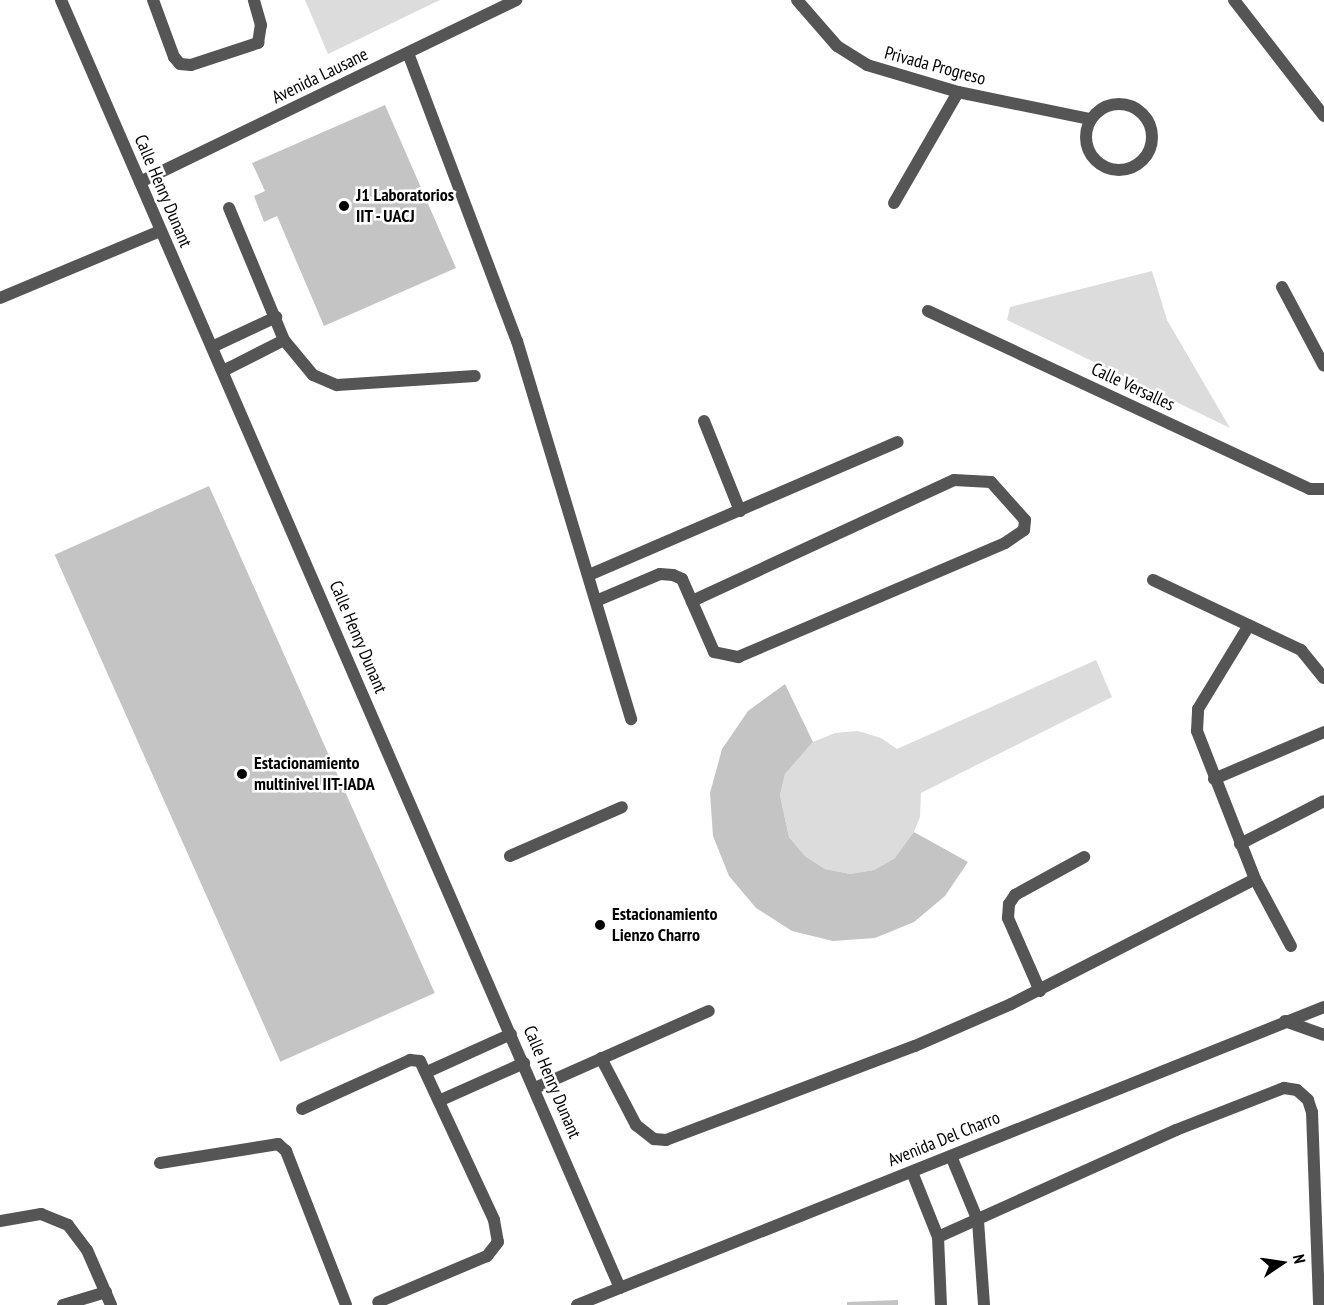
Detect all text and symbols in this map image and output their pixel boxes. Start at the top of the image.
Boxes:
street label: Privada Progreso [882,42,988,90]
street label: Avenida Lausane [269,44,371,108]
street label: Calle Henry Dunant [130,131,196,251]
place label: J1 Laboratorios IIT - UACJ [356,185,454,228]
marker: J1 Laboratorios IIT - UACJ [337,199,351,213]
street label: Calle Versalles [1088,358,1178,416]
street label: Calle Henry Dunant [325,577,391,697]
place label: Estacionamiento multinivel IIT-IADA [254,753,375,795]
marker: Estacionamiento multinivel IIT-IADA [235,767,249,781]
place label: Estacionamiento Lienzo Charro [612,904,718,946]
marker: Estacionamiento Lienzo Charro [593,918,607,932]
street label: Calle Henry Dunant [519,1022,585,1142]
street label: Avenida Del Charro [885,1107,1003,1171]
north arrow [1252,1233,1312,1293]
text: N [1289,1252,1310,1265]

